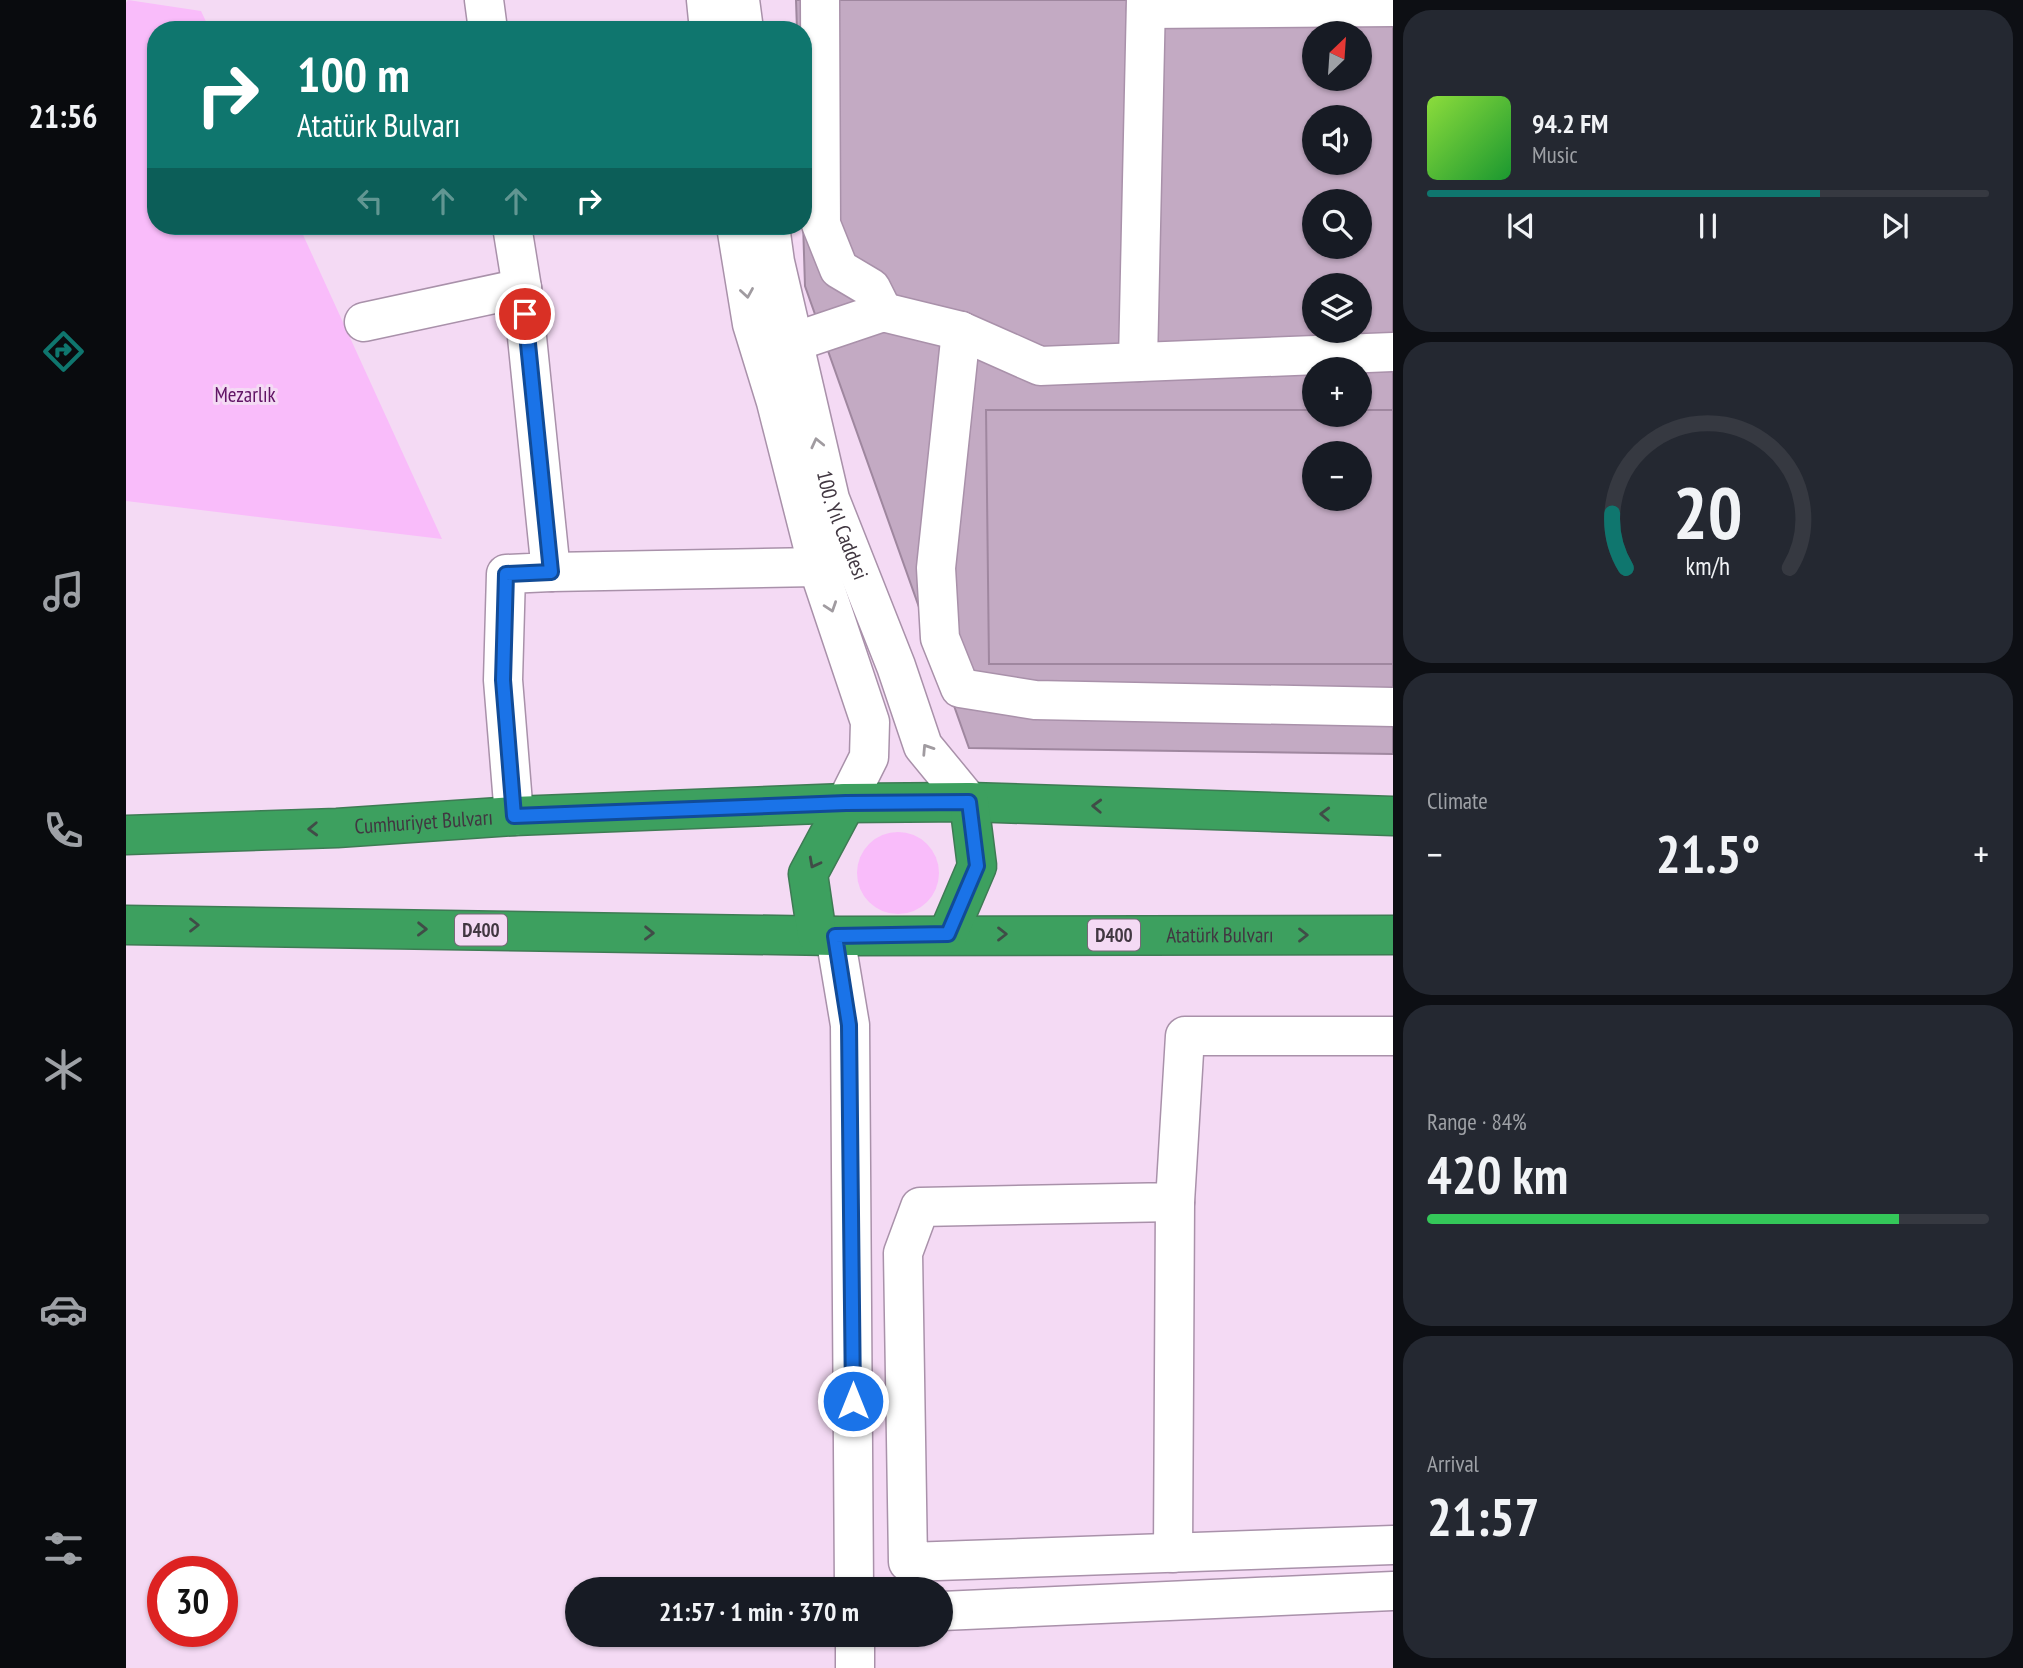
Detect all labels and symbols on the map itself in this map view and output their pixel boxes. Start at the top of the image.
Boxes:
north arrow [1302,21,1372,91]
pin [495,284,555,344]
one-way arrow [739,287,754,299]
park label: Mezarlık [214,381,276,408]
one-way arrow [811,437,826,449]
street label: 100. Yıl Caddesi [811,468,874,583]
one-way arrow [823,601,838,613]
one-way arrow [923,744,936,757]
one-way arrow [1092,799,1103,814]
street label: Cumhuriyet Bulvarı [354,803,494,840]
one-way arrow [1319,807,1330,822]
one-way arrow [307,821,318,836]
one-way arrow [808,856,822,869]
road number: D400 [455,914,507,946]
one-way arrow [189,917,200,933]
road number: D400 [1088,920,1140,951]
one-way arrow [416,921,427,936]
street label: Atatürk Bulvarı [1166,921,1274,948]
one-way arrow [644,925,655,940]
one-way arrow [997,926,1007,942]
one-way arrow [1298,927,1308,943]
position arrow [816,1364,890,1438]
speed limit sign: 30 [147,1556,238,1647]

